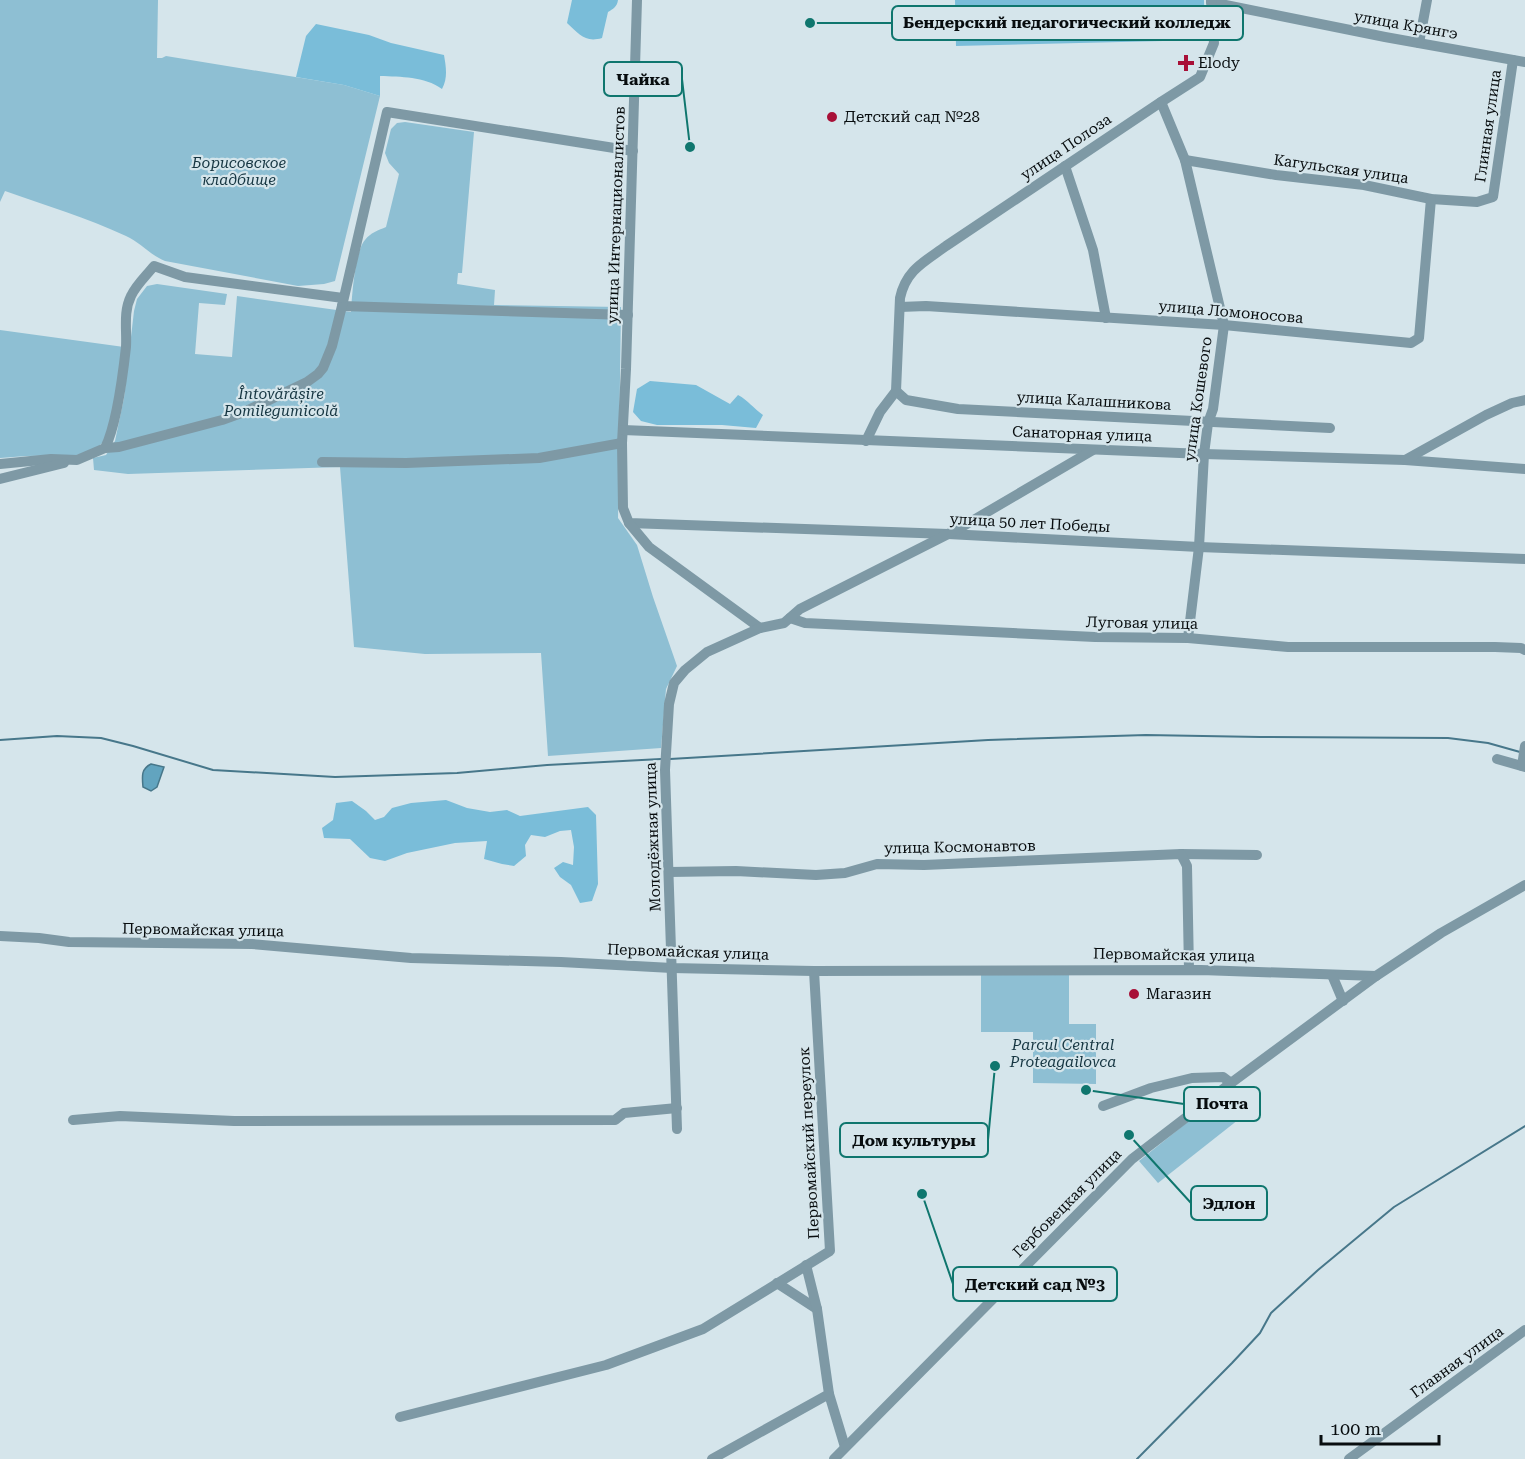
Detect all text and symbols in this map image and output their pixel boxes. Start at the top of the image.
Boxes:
callout: Бендерский педагогический колледж [892,6,1243,40]
street label: улица Крянгэ [1353,7,1459,43]
text: Бендерский педагогический колледж [903,13,1231,32]
place label: Elody [1198,54,1240,72]
marker: Elody [1179,56,1193,70]
callout: Чайка [604,62,682,96]
street label: Глинная улица [1471,69,1505,183]
text: Чайка [616,70,670,89]
street label: улица Интернационалистов [603,106,629,324]
place label: Детский сад №28 [844,108,980,126]
marker: Детский сад №28 [825,110,839,124]
street label: улица Полоза [1017,110,1115,184]
street label: Кагульская улица [1272,151,1410,187]
park label: Борисовское кладбище [191,154,287,189]
street label: улица Ломоносова [1158,297,1304,327]
street label: улица Кошевого [1180,335,1216,463]
park label: Întovărășire Pomilegumicolă [223,385,338,420]
street label: улица Калашникова [1016,388,1172,414]
street label: Санаторная улица [1012,423,1152,445]
street label: улица 50 лет Победы [949,510,1111,536]
street label: Луговая улица [1086,613,1198,633]
street label: Молодёжная улица [641,762,665,912]
street label: улица Космонавтов [884,837,1036,857]
street label: Первомайская улица [122,920,284,940]
street label: Первомайская улица [607,940,769,964]
street label: Первомайская улица [1093,945,1255,965]
place label: Магазин [1146,985,1212,1003]
marker: Магазин [1127,987,1141,1001]
park label: Parcul Central Proteagailovca [1009,1036,1116,1071]
street label: Первомайский переулок [795,1046,823,1240]
callout: Почта [1184,1087,1260,1121]
text: Почта [1196,1094,1249,1113]
callout: Дом культуры [840,1123,988,1157]
text: Дом культуры [852,1131,976,1150]
street label: Гербовецкая улица [1009,1145,1125,1261]
callout: Эдлон [1191,1186,1267,1220]
text: Эдлон [1203,1194,1256,1213]
callout: Детский сад №3 [953,1267,1117,1301]
text: Детский сад №3 [965,1275,1105,1294]
street label: Главная улица [1407,1322,1507,1402]
scale bar [1321,1408,1440,1446]
text: 100 m [1330,1418,1381,1439]

